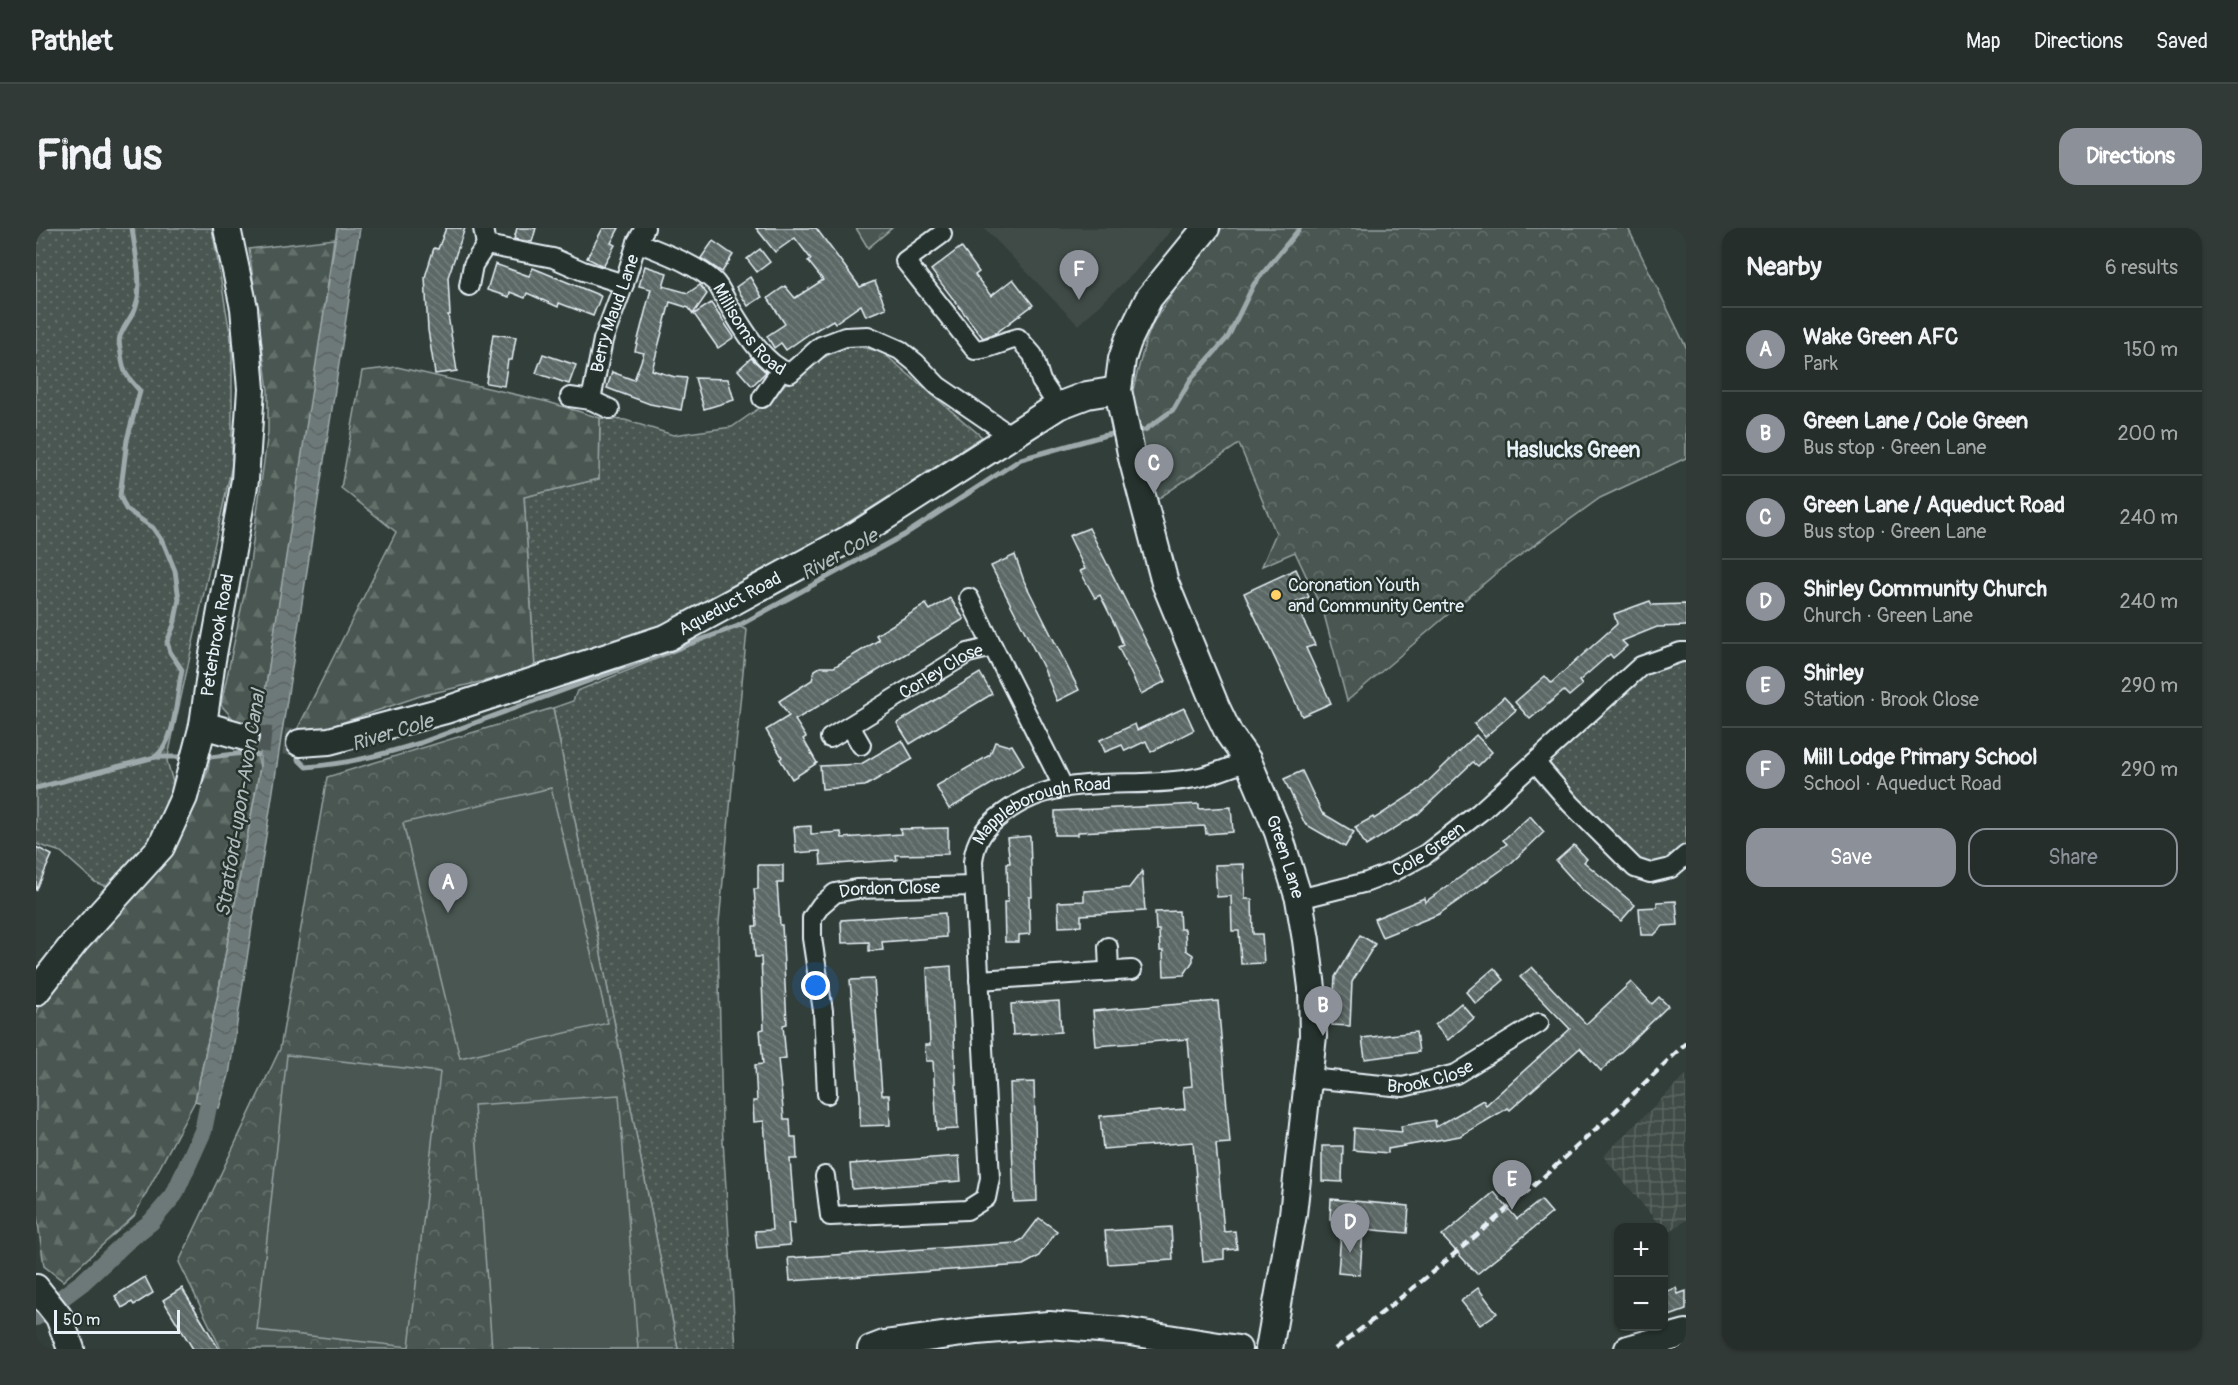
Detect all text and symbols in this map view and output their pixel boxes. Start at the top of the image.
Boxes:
text: Pathlet [30,24,113,59]
text: Map [1966,28,2001,55]
text: Directions [2034,28,2123,55]
text: Saved [2156,28,2208,55]
button: Directions [2059,128,2202,185]
text: Find us [36,130,162,182]
pin: F [1060,250,1098,300]
street label: Berry Maud Lane [586,251,645,375]
text: Nearby [1746,251,1822,283]
text: 6 results [2105,255,2178,280]
street label: Millisoms Road [707,279,790,381]
text: Wake Green AFC [1803,323,1958,351]
text: A [1759,337,1772,362]
text: 150 m [2124,337,2178,362]
text: Park [1803,351,1838,376]
text: Green Lane / Cole Green [1803,407,2028,435]
text: B [1760,421,1771,446]
text: 200 m [2117,421,2178,446]
text: Bus stop · Green Lane [1803,435,1986,460]
district label: Haslucks Green [1506,437,1640,464]
pin: C [1134,444,1174,494]
text: Green Lane / Aqueduct Road [1803,491,2065,519]
text: C [1759,505,1772,530]
text: 240 m [2119,505,2178,530]
text: Bus stop · Green Lane [1803,519,1986,544]
water label: River Cole [797,522,884,586]
street label: Aqueduct Road [675,567,785,641]
street label: Peterbrook Road [196,572,240,698]
place label: Coronation Youth and Community Centre [1288,574,1464,618]
text: Shirley Community Church [1803,575,2047,603]
marker: Coronation Youth and Community Centre [1269,588,1283,602]
text: D [1759,589,1772,614]
text: 240 m [2119,589,2178,614]
text: Church · Green Lane [1803,603,1973,628]
street label: Corley Close [895,639,985,705]
text: Shirley [1803,659,1864,687]
text: E [1760,673,1771,698]
text: 290 m [2121,673,2178,698]
water label: Stratford-upon-Avon Canal [210,686,271,918]
text: Station · Brook Close [1803,687,1979,712]
water label: River Cole [348,708,438,757]
text: Mill Lodge Primary School [1803,743,2037,771]
text: F [1759,757,1772,782]
text: 290 m [2121,757,2178,782]
text: School · Aqueduct Road [1803,771,2002,796]
street label: Mappleborough Road [967,773,1111,849]
street label: Green Lane [1260,812,1309,902]
street label: Cole Green [1388,817,1470,882]
button: Save [1746,828,1956,887]
button: Share [1968,828,2178,887]
pin: A [428,864,468,913]
street label: Dordon Close [837,876,940,904]
your location [801,971,830,1000]
pin: B [1304,986,1342,1036]
street label: Brook Close [1386,1055,1478,1099]
pin: E [1492,1160,1532,1210]
pin: D [1330,1204,1370,1253]
map controls [1614,1223,1668,1331]
button: + [1614,1223,1668,1277]
button: − [1614,1277,1668,1331]
scale bar [54,1307,180,1334]
text: 50 m [63,1310,100,1330]

